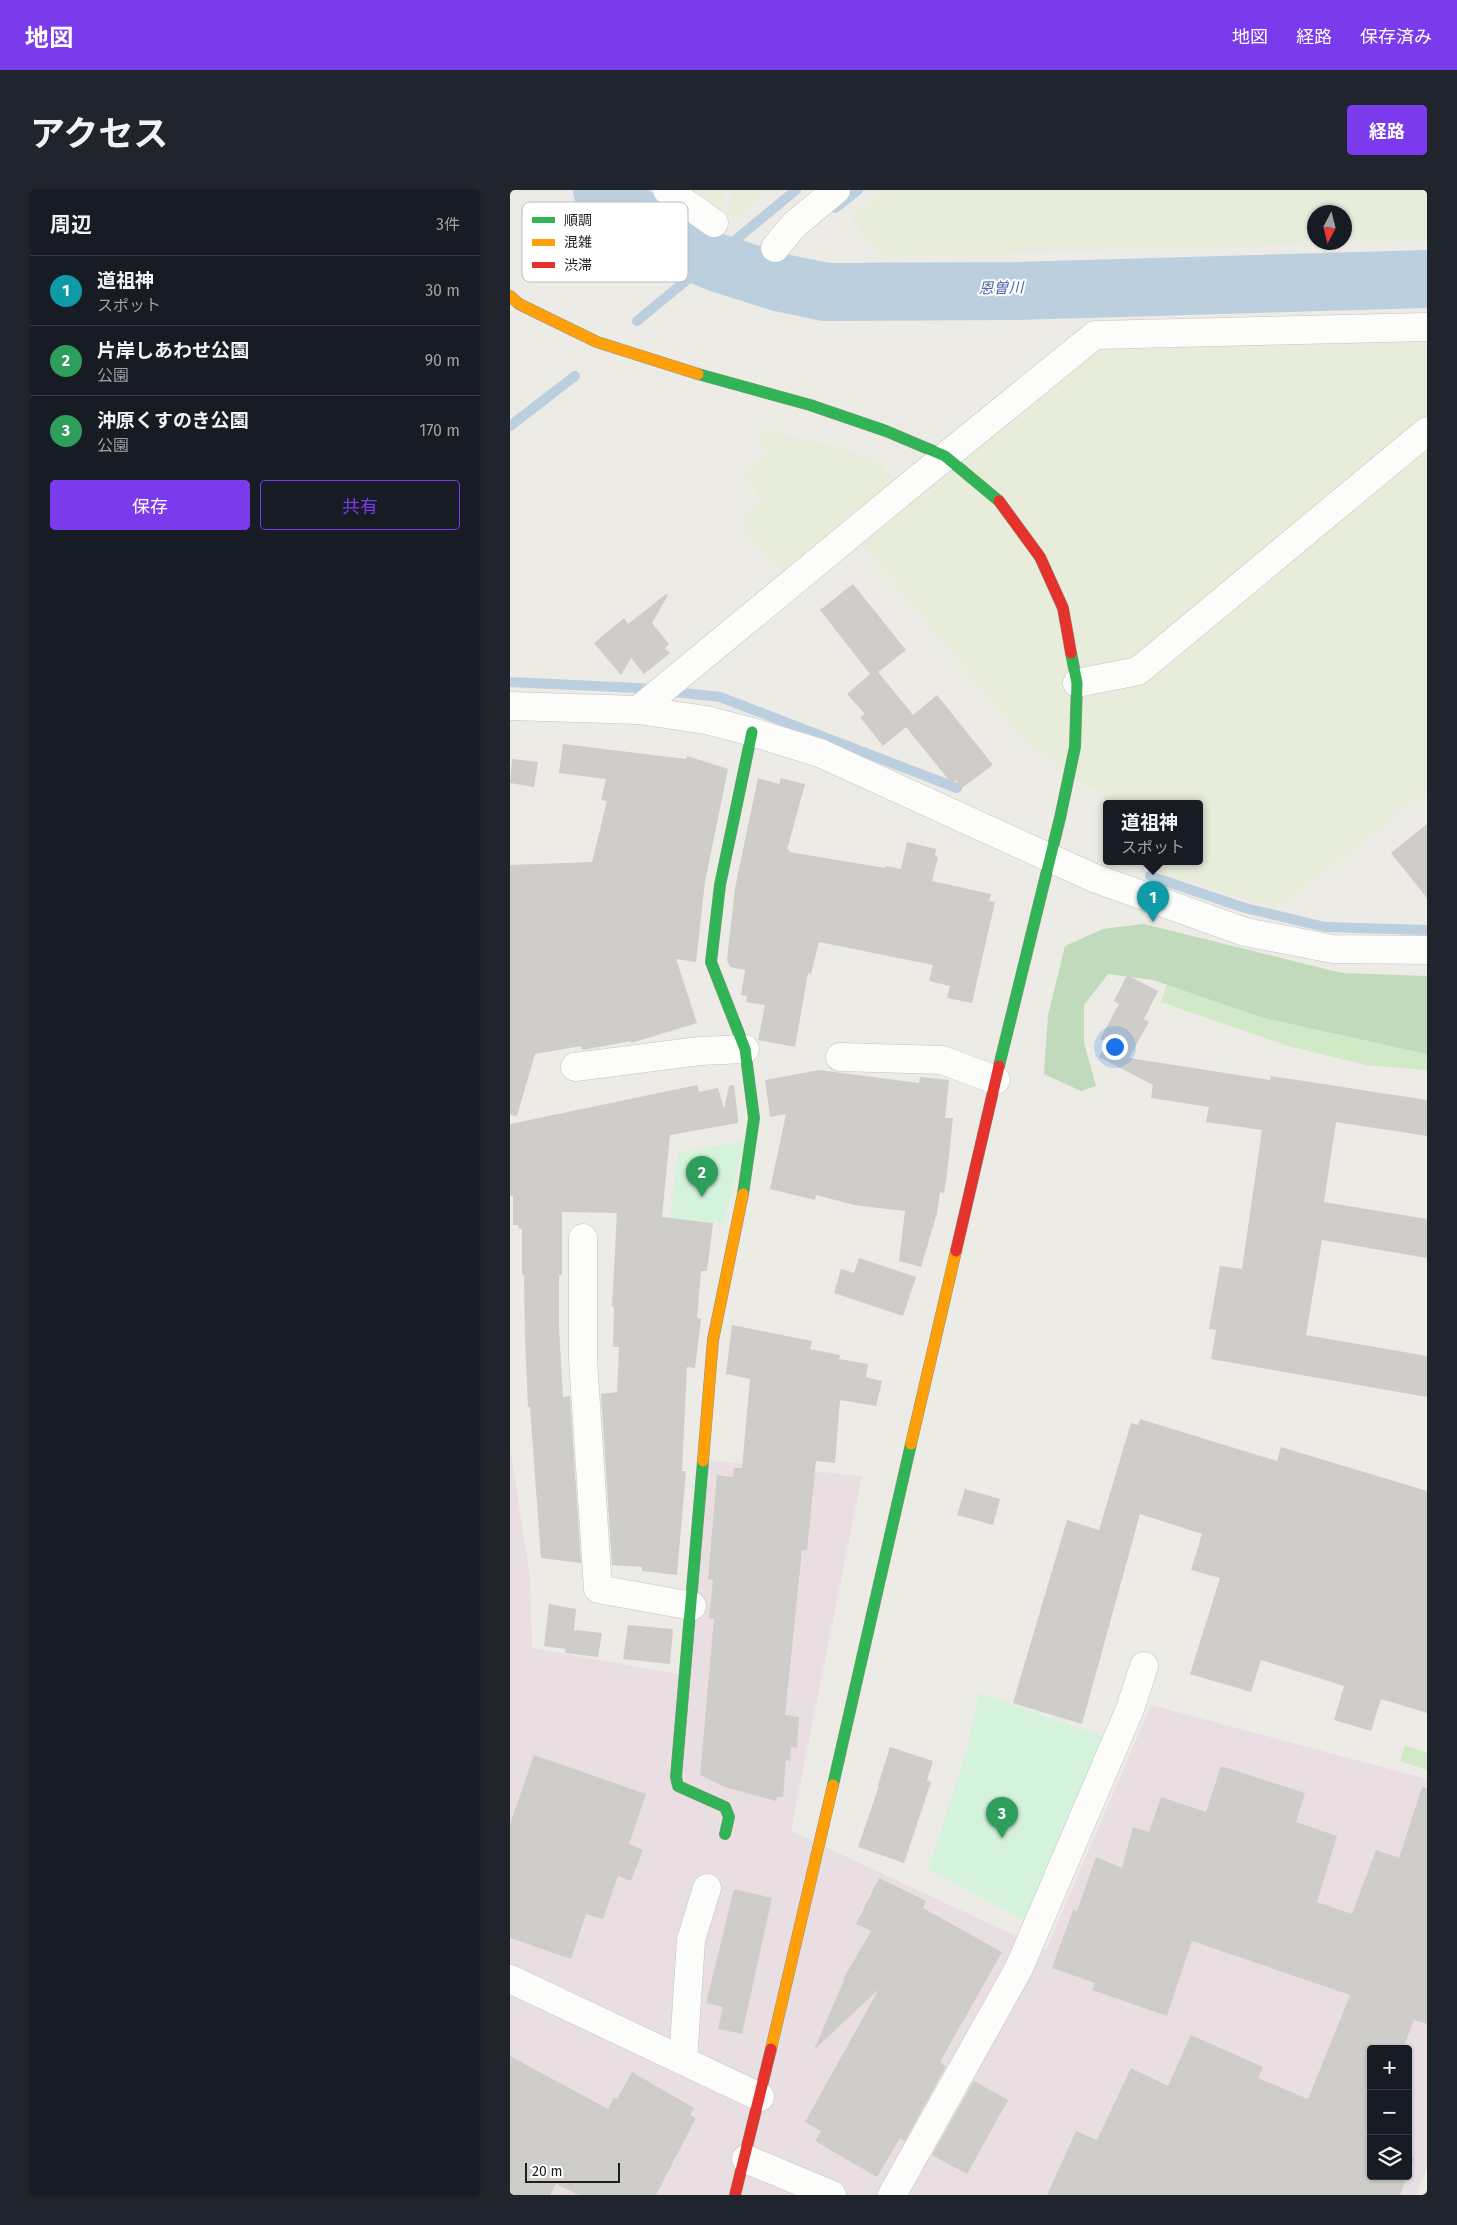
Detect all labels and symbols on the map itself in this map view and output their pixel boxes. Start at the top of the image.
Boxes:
legend [522,202,688,282]
north arrow [1307,205,1352,250]
text: 順調 [564,212,592,229]
text: 混雑 [564,234,592,251]
text: 渋滞 [564,257,592,274]
water label: 恩曽川 [978,279,1026,297]
pin: 1 [1137,881,1169,922]
your location [1102,1034,1128,1060]
pin: 2 [686,1156,718,1197]
pin: 3 [986,1797,1018,1838]
scale bar [525,2160,620,2183]

